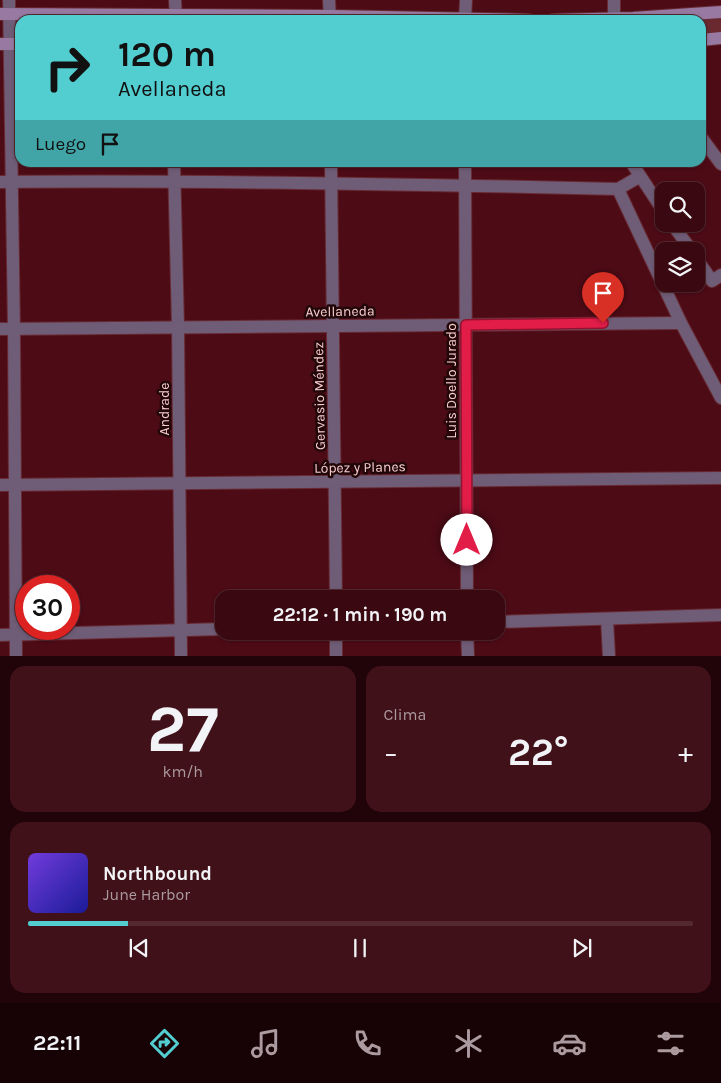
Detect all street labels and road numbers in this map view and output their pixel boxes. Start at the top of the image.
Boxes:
street label: Avellaneda [305,302,375,321]
street label: Luis Doello Jurado [443,323,460,439]
street label: Gervasio Méndez [310,342,329,450]
street label: Andrade [156,382,173,436]
street label: López y Planes [314,458,406,477]

